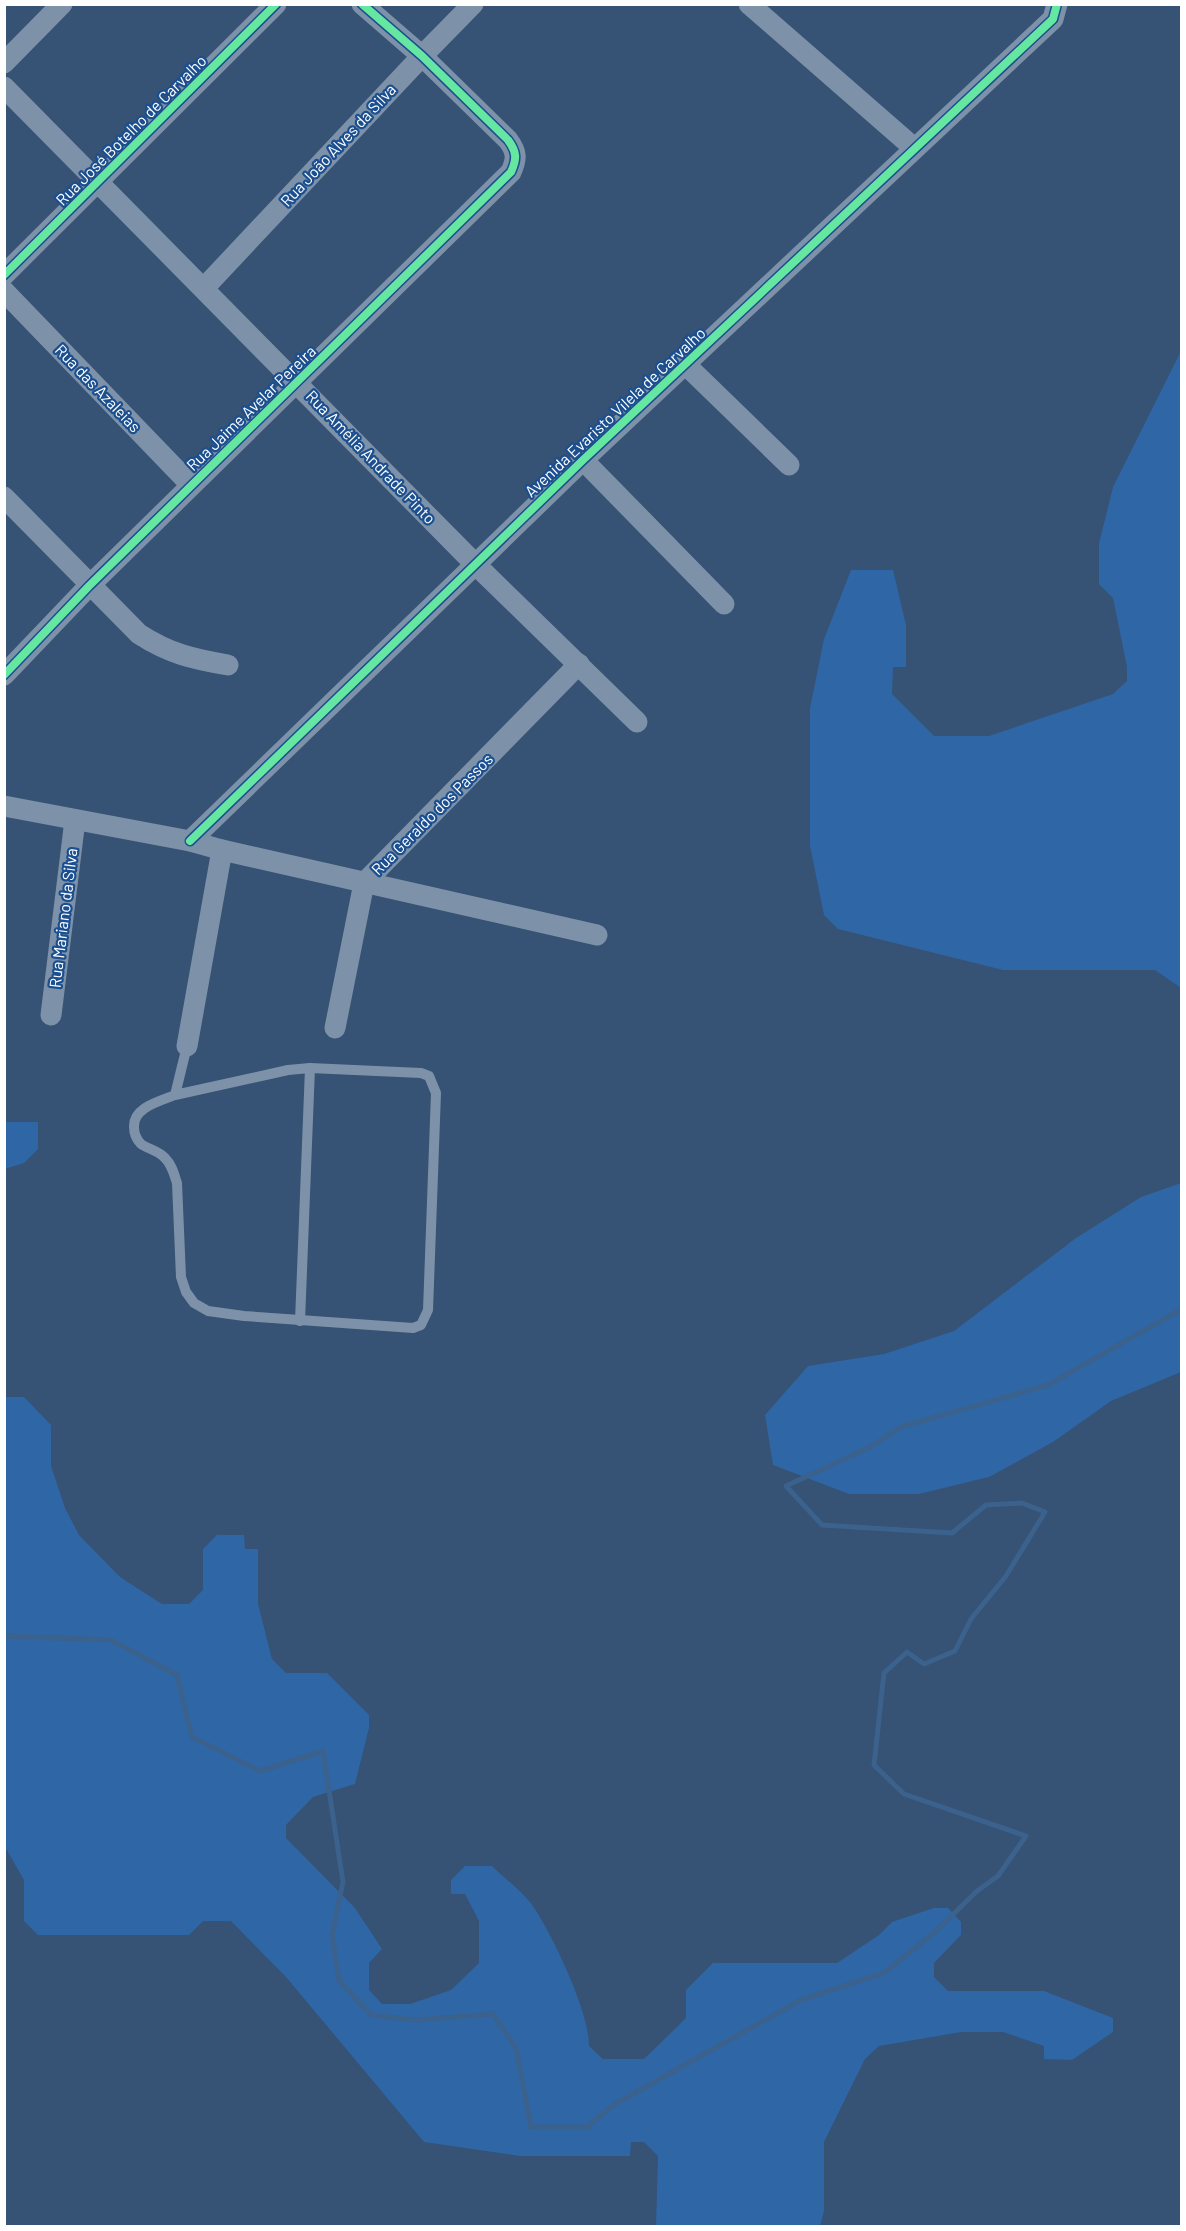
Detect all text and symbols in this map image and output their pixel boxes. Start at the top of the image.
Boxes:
street label: Rua José Botelho de Carvalho [51,50,210,209]
street label: Rua João Alves da Silva [276,79,399,210]
street label: Avenida Evaristo Vilela de Carvalho [520,323,709,500]
street label: Rua das Azaleias [52,340,145,436]
street label: Rua Jaime Avelar Pereira [182,341,319,474]
street label: Rua Amélia Andrade Pinto [303,386,440,527]
street label: Rua Geraldo dos Passos [367,749,496,878]
street label: Rua Mariano da Silva [45,847,81,989]

